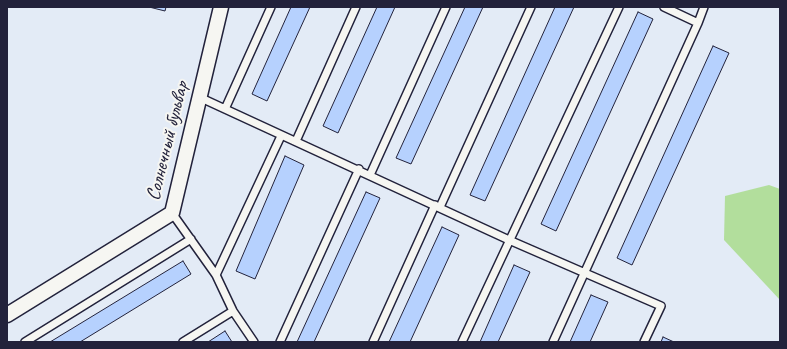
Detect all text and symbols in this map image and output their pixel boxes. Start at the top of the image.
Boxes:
street label: Солнечный бульвар [142,79,194,203]

